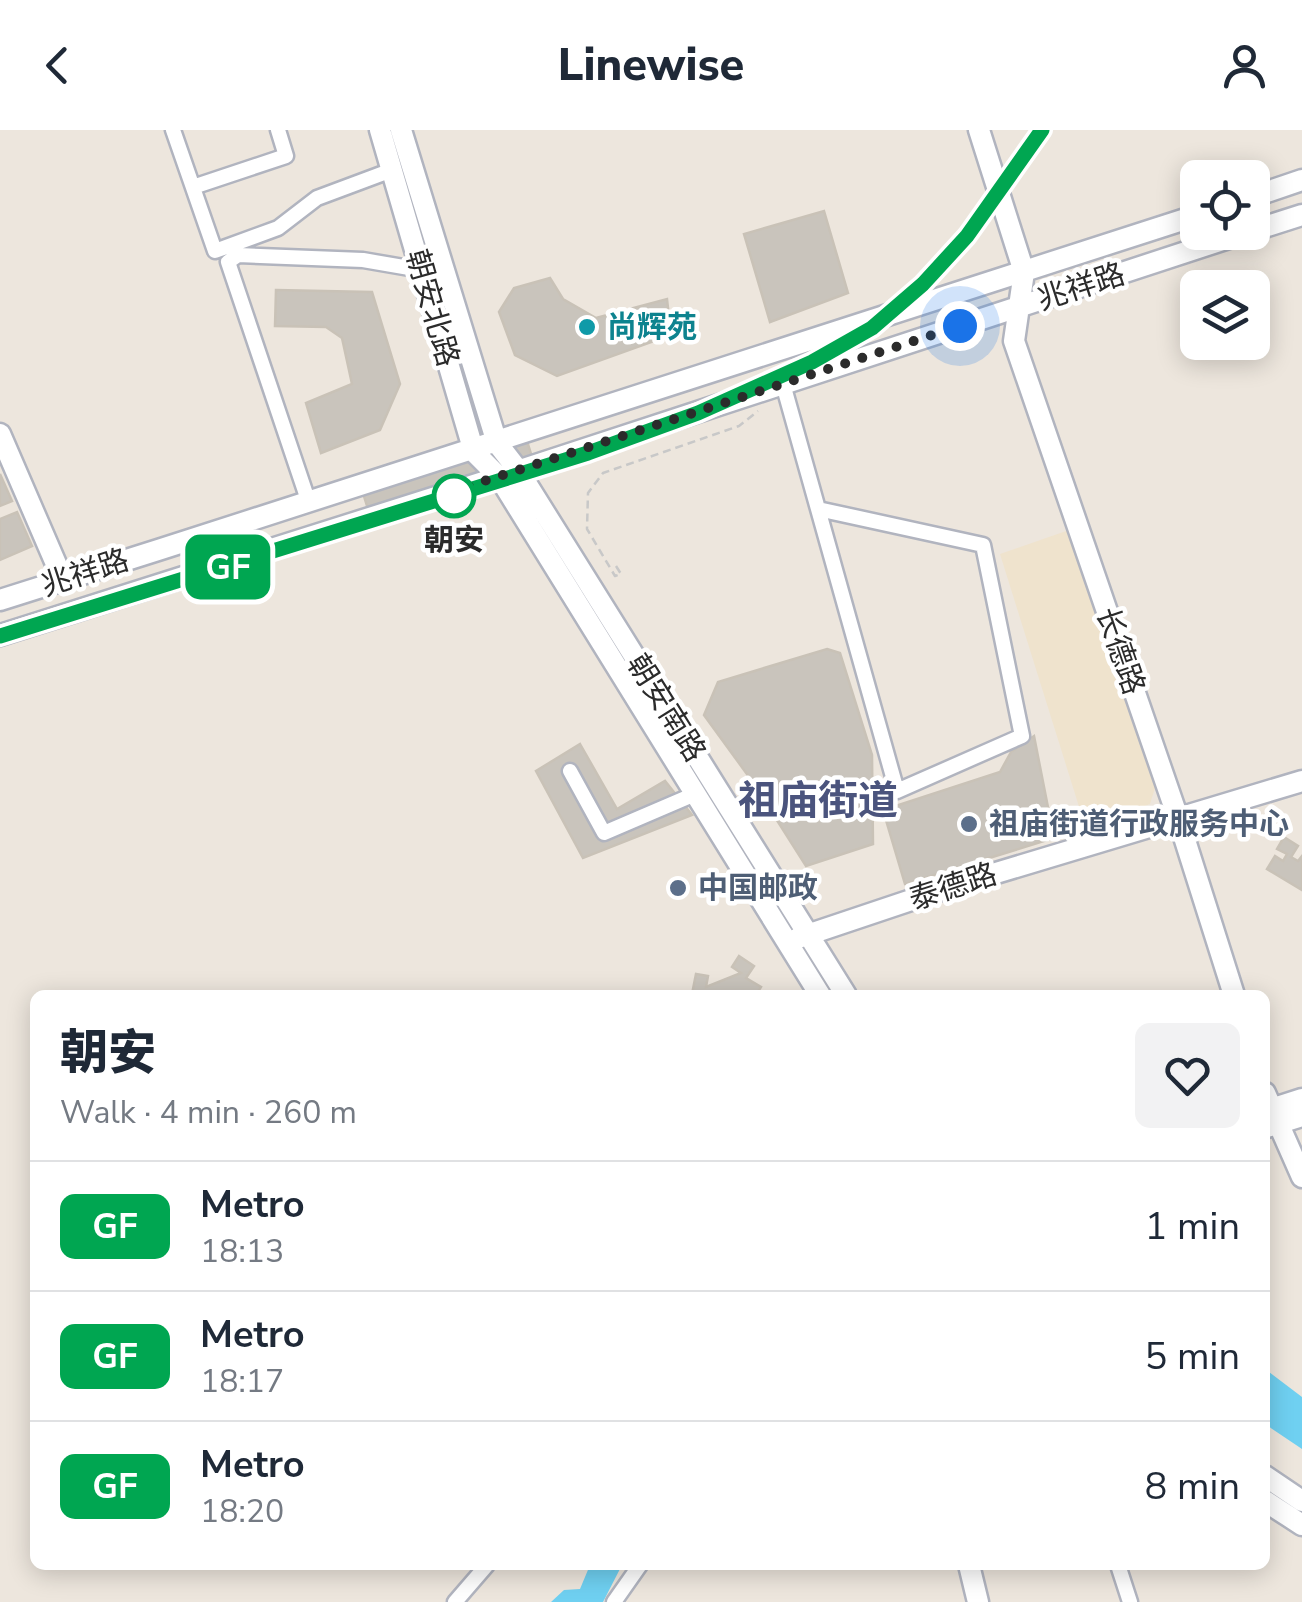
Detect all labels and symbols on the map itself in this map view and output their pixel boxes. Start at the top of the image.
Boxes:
street label: 朝安北路 [396,245,468,371]
street label: 兆祥路 [1032,254,1130,320]
your location [935,301,985,351]
place label: 尚辉苑 [607,307,697,348]
marker: 尚辉苑 [576,316,598,338]
marker: 朝安 [433,475,475,517]
place label: 朝安 [424,520,484,561]
line badge: GF [183,534,273,600]
street label: 兆祥路 [36,540,134,606]
street label: 长德路 [1086,602,1154,700]
street label: 朝安南路 [617,646,715,770]
district label: 祖庙街道 [738,774,898,828]
place label: 祖庙街道行政服务中心 [989,804,1289,845]
marker: 祖庙街道行政服务中心 [958,813,980,835]
street label: 泰德路 [904,854,1002,920]
place label: 中国邮政 [698,868,818,909]
marker: 中国邮政 [667,877,689,899]

